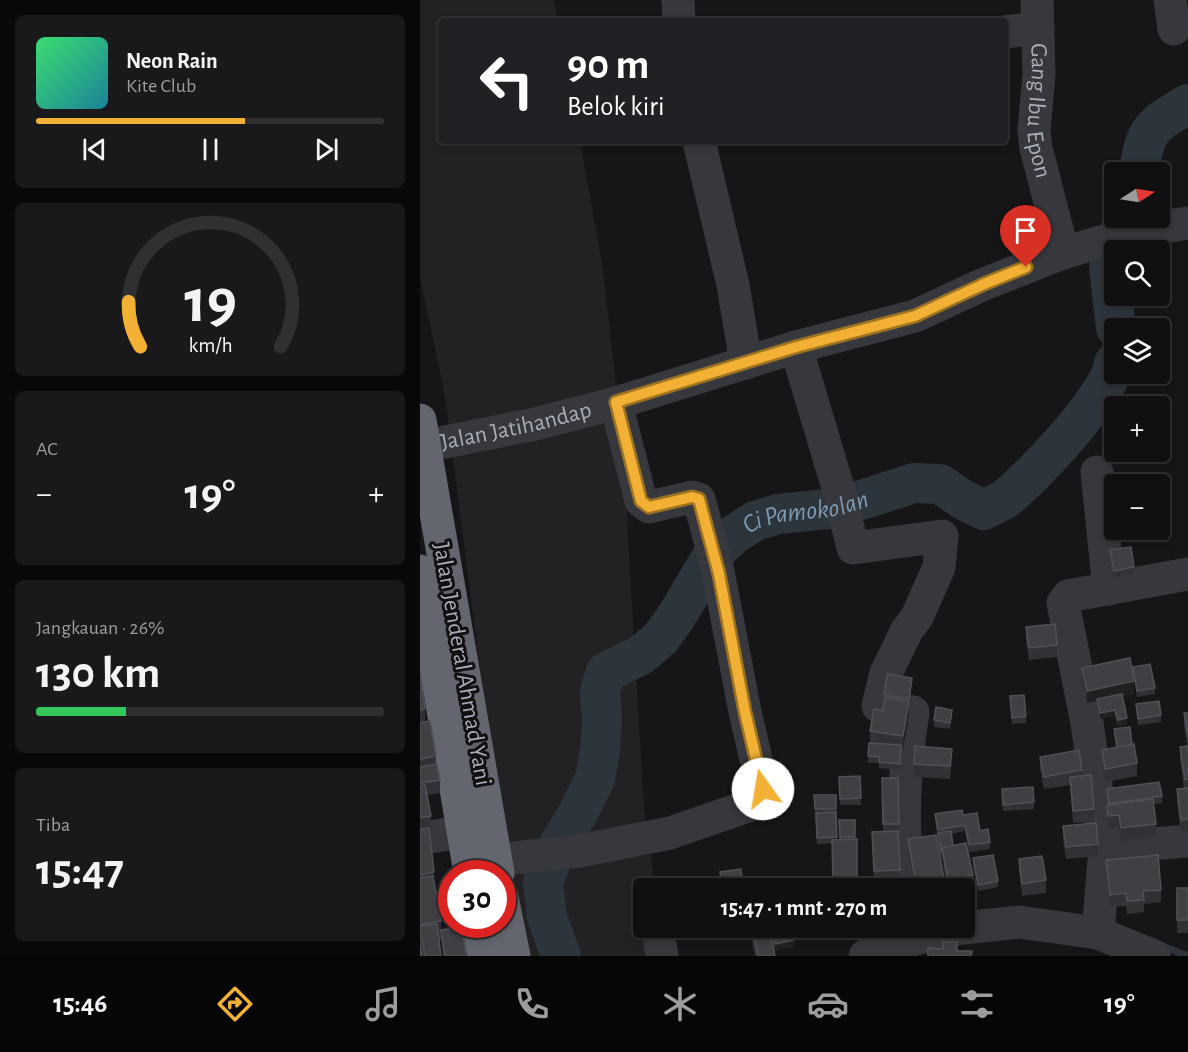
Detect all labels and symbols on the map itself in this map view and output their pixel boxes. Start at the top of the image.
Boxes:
street label: Gang Ibu Epon [1022,43,1055,181]
north arrow [1104,162,1170,228]
pin [1000,205,1051,267]
street label: Jalan Jatihandap [438,398,594,455]
water label: Ci Pamokolan [738,486,872,539]
street label: Jalan Jenderal Ahmad Yani [429,541,495,787]
position arrow [731,757,795,821]
speed limit sign: 30 [438,860,516,938]

